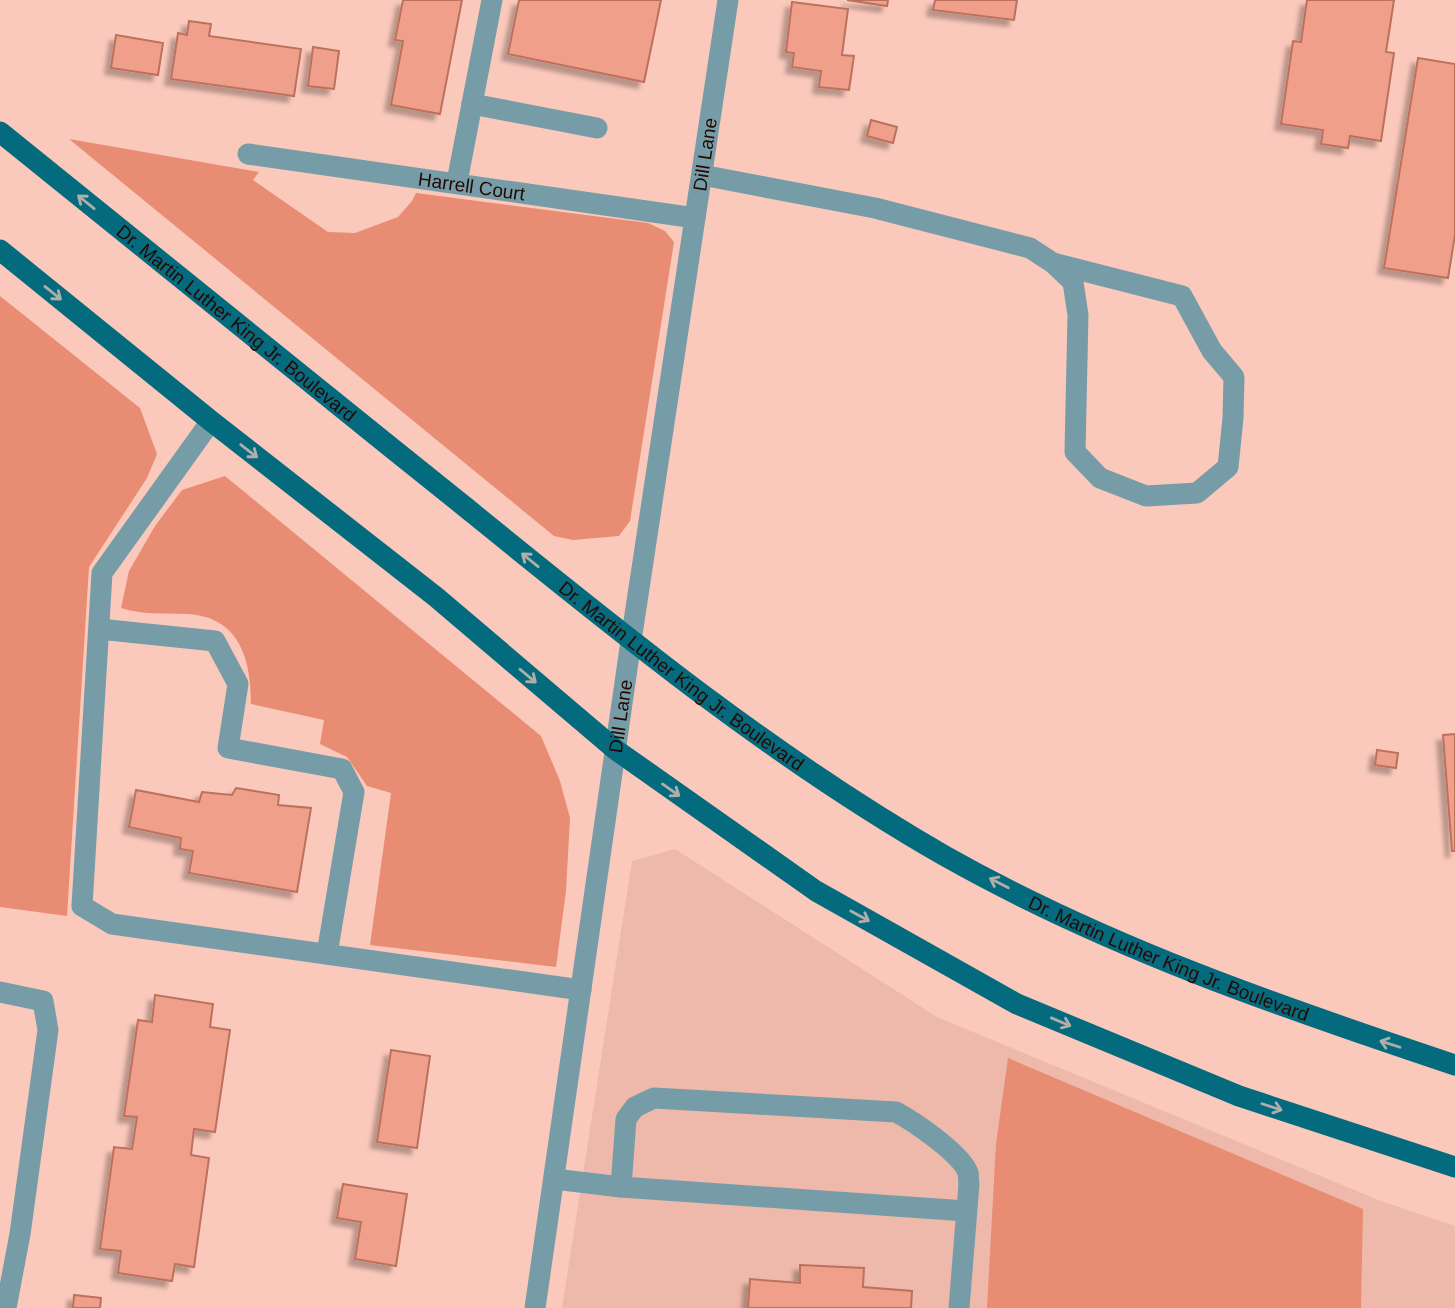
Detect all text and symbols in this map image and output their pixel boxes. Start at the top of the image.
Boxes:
street label: Dill Lane [689,116,721,193]
street label: Harrell Court [417,168,527,205]
one-way arrow [78,194,96,210]
street label: Dr. Martin Luther King Jr. Boulevard [113,221,360,426]
one-way arrow [43,285,61,300]
one-way arrow [240,443,258,458]
one-way arrow [522,552,540,568]
street label: Dr. Martin Luther King Jr. Boulevard [555,577,808,775]
one-way arrow [519,668,537,684]
street label: Dill Lane [605,678,636,754]
one-way arrow [661,782,680,797]
one-way arrow [989,876,1010,889]
street label: Dr. Martin Luther King Jr. Boulevard [1025,892,1312,1025]
one-way arrow [850,909,870,923]
one-way arrow [1050,1016,1072,1029]
one-way arrow [1380,1036,1402,1049]
one-way arrow [1261,1101,1283,1114]

